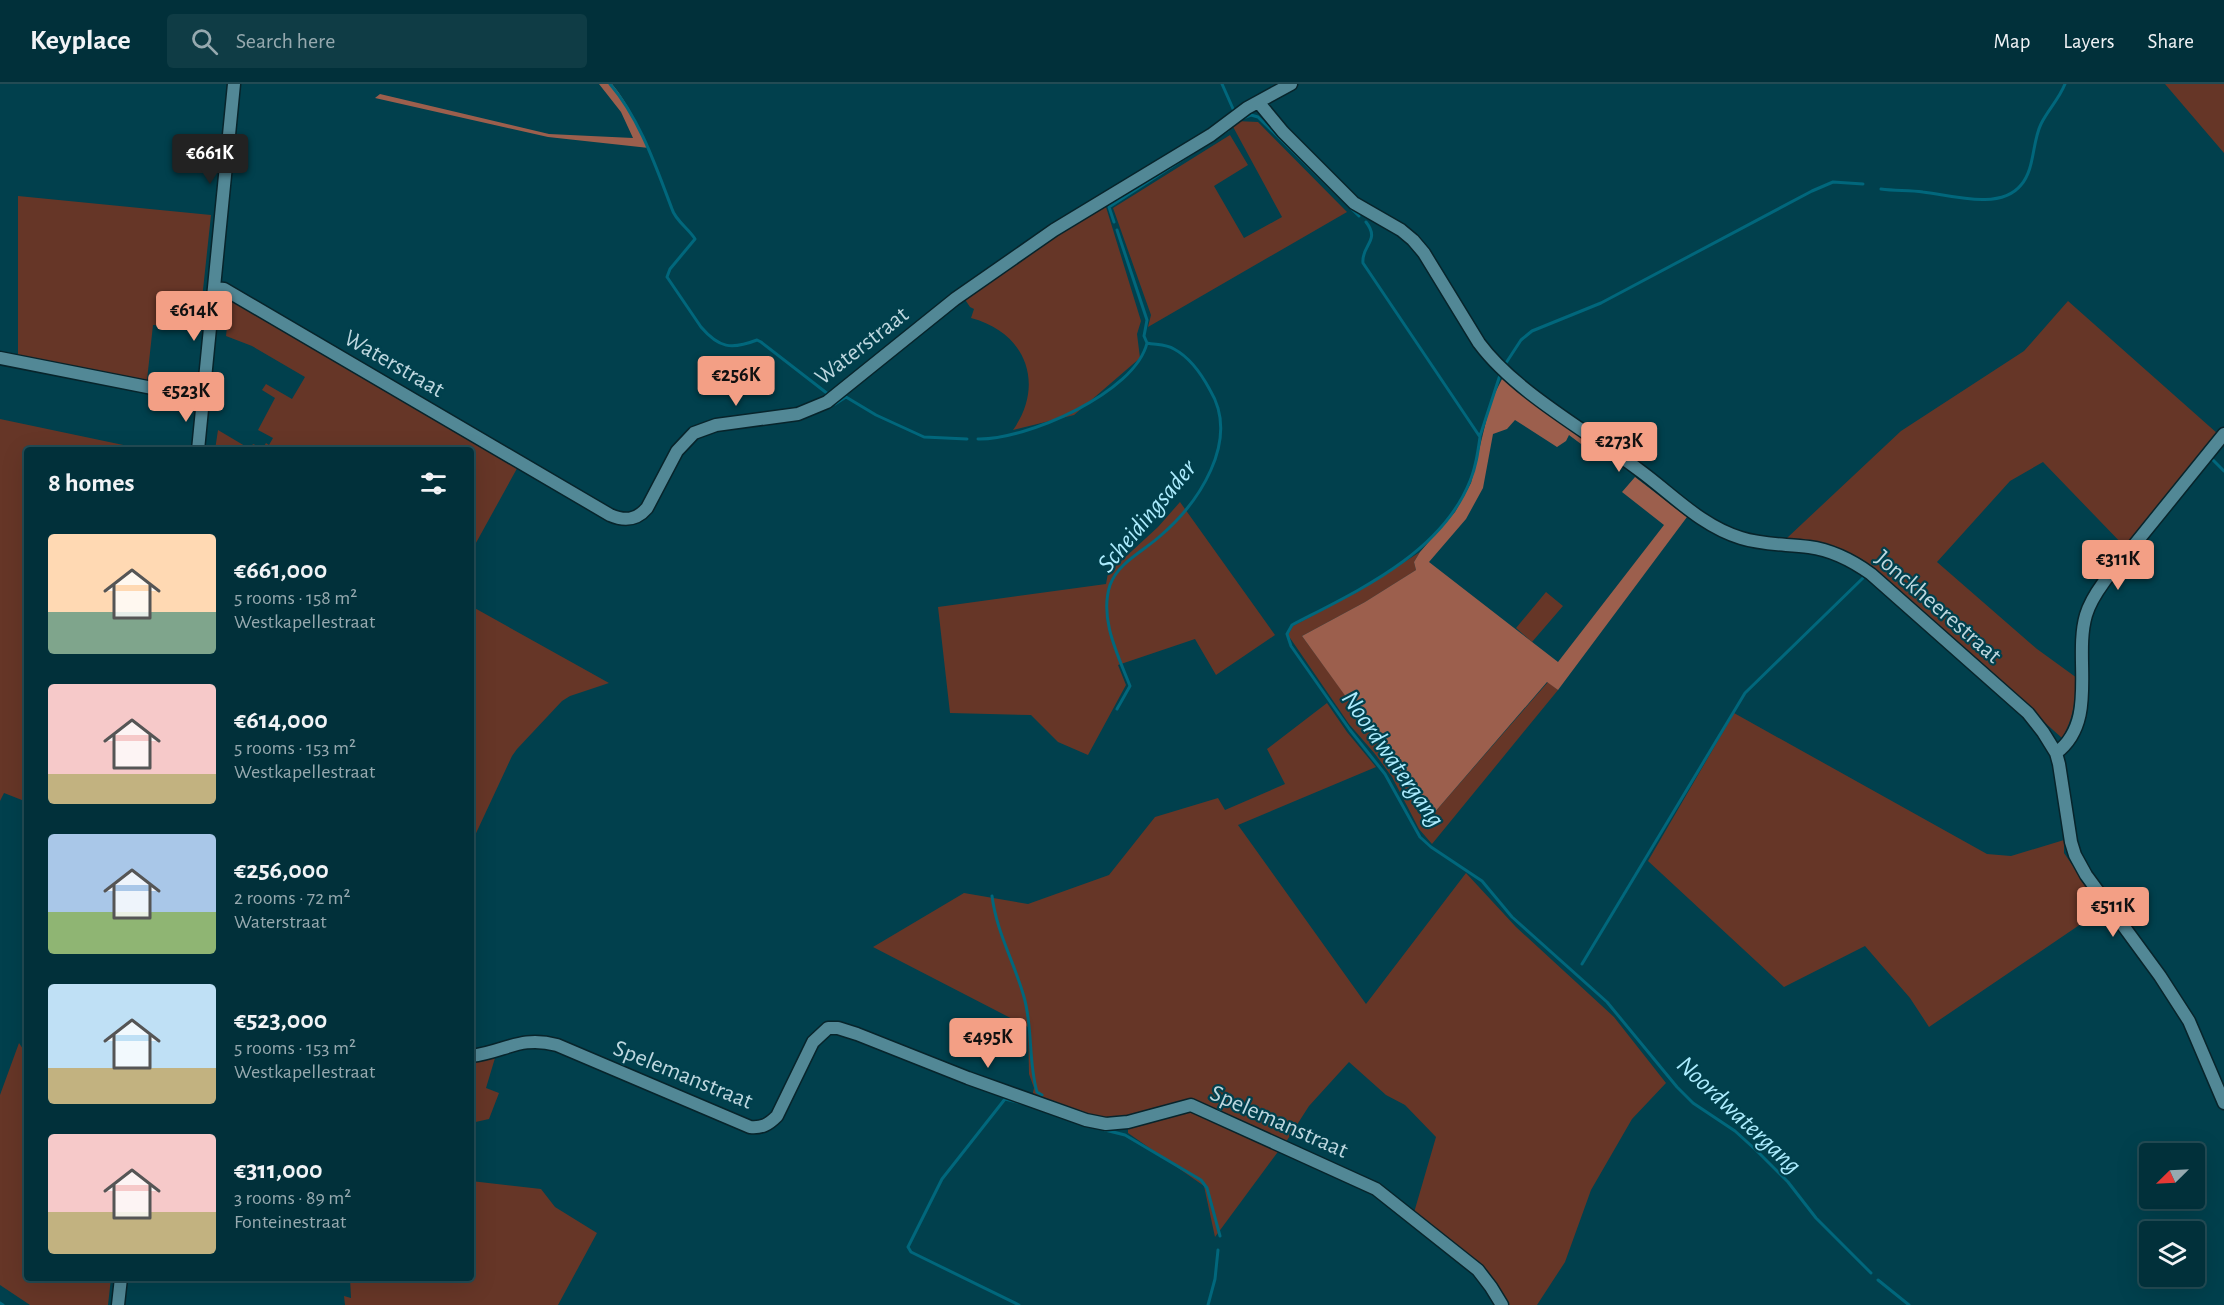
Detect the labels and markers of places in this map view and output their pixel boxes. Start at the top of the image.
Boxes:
pin: €661K [168,134,252,185]
pin: €614K [152,291,236,342]
pin: €256K [694,356,778,407]
pin: €523K [144,372,228,423]
pin: €273K [1577,422,1661,473]
pin: €311K [2076,540,2160,591]
pin: €511K [2071,887,2155,938]
pin: €495K [946,1018,1030,1069]

